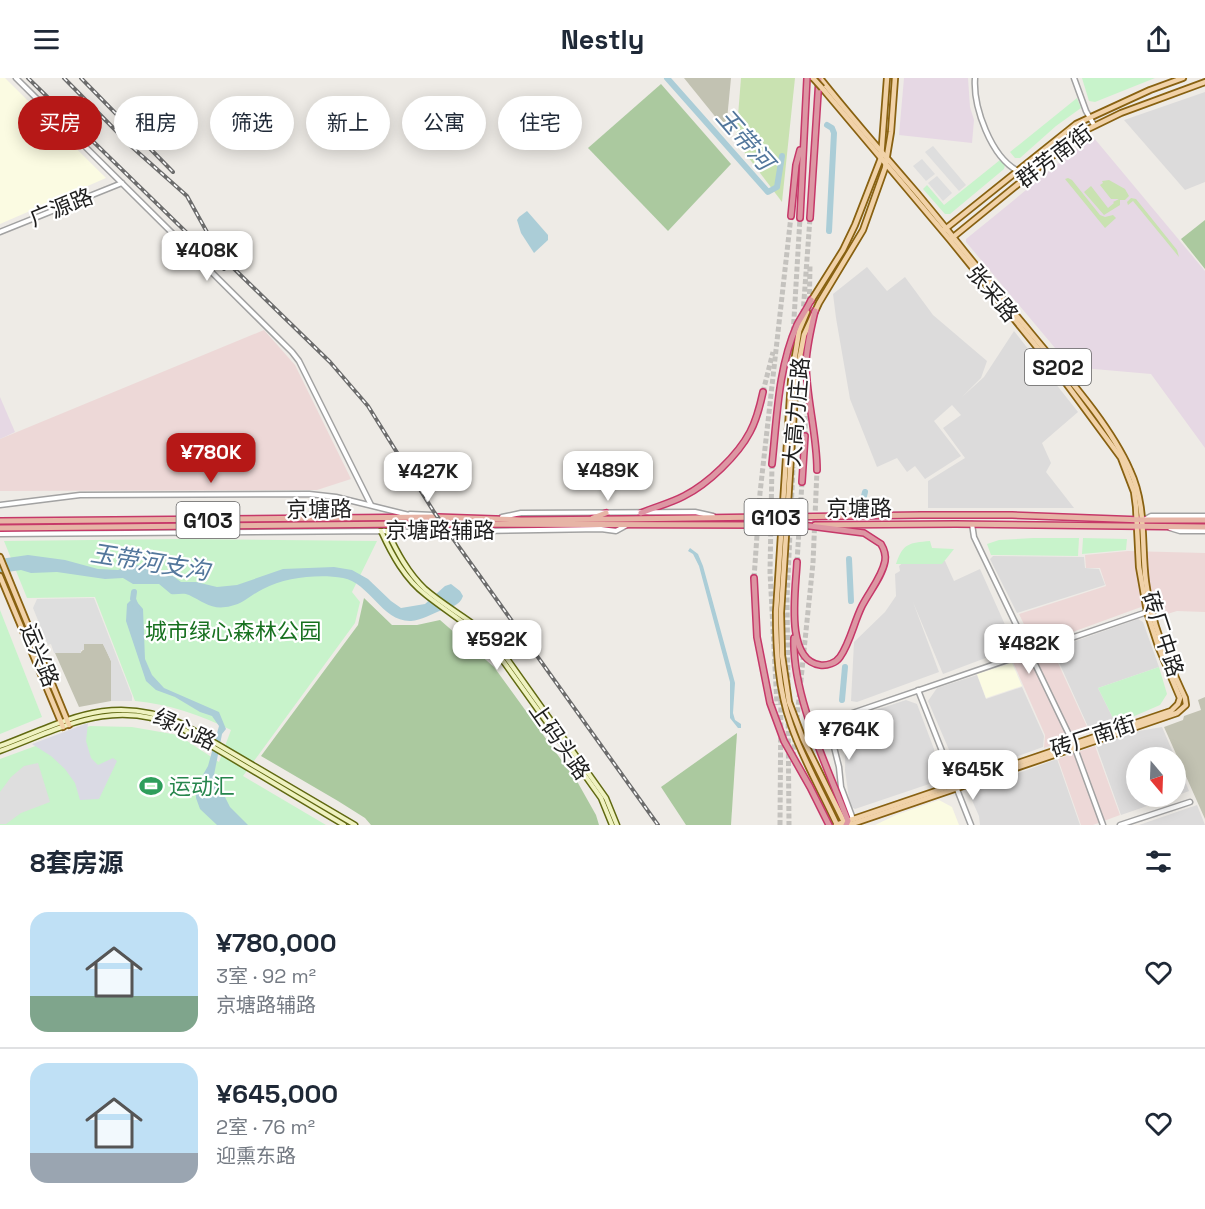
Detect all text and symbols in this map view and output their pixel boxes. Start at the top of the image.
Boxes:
text: Nestly [561,22,644,57]
icon: menu [30,23,63,56]
icon: share [1142,23,1175,56]
chip: 买房 [18,96,102,150]
chip: 租房 [114,96,198,150]
chip: 筛选 [210,96,294,150]
chip: 新上 [306,96,390,150]
chip: 公寓 [402,96,486,150]
chip: 住宅 [498,96,582,150]
water label: 玉带河 [710,102,783,179]
street label: 群芳南街 [1010,118,1098,194]
street label: 广源路 [25,182,97,232]
pin: ¥408K [165,231,249,282]
text: ¥408K [176,237,238,263]
street label: 张采路 [961,259,1025,327]
road number: S202 [1025,349,1091,385]
street label: 大高力庄路 [777,356,815,468]
pin: ¥780K [169,433,253,484]
text: ¥780K [181,439,241,465]
pin: ¥489K [566,451,650,502]
pin: ¥427K [386,452,470,503]
text: ¥489K [577,457,639,483]
text: ¥427K [398,458,458,484]
street label: 京塘路 [286,494,352,524]
street label: 京塘路 [826,494,892,522]
road number: G103 [744,499,808,535]
road number: G103 [176,502,240,538]
street label: 京塘路辅路 [385,516,495,544]
water label: 玉带河支沟 [88,537,215,587]
street label: 砖厂中路 [1136,588,1190,680]
park label: 城市绿心森林公园 [145,617,321,645]
street label: 运兴路 [15,619,65,691]
pin: ¥592K [455,620,539,671]
pin: ¥482K [987,624,1071,675]
text: ¥592K [466,626,528,652]
text: ¥482K [998,630,1060,656]
street label: 上码头路 [523,697,597,785]
street label: 绿心路 [149,702,221,756]
street label: 砖厂南街 [1047,709,1139,763]
pin: ¥764K [807,710,891,761]
text: ¥764K [819,716,880,742]
north arrow [1126,747,1186,807]
map controls [1126,747,1186,807]
pin: ¥645K [931,750,1015,801]
text: ¥645K [942,756,1004,782]
place label: 运动汇 [169,772,235,800]
sports icon: 运动汇 [138,773,164,799]
icon: filters [1142,845,1175,878]
text: 8套房源 [30,846,124,880]
text: ¥780,000 [216,926,337,960]
icon: home [78,936,150,1008]
icon: heart [1142,956,1175,989]
text: 3室 · 92 m² [216,963,316,989]
text: 京塘路辅路 [216,992,316,1018]
text: ¥645,000 [216,1077,338,1111]
icon: home [78,1087,150,1159]
icon: heart [1142,1107,1175,1140]
text: 2室 · 76 m² [216,1114,315,1140]
text: 迎熏东路 [216,1143,296,1169]

